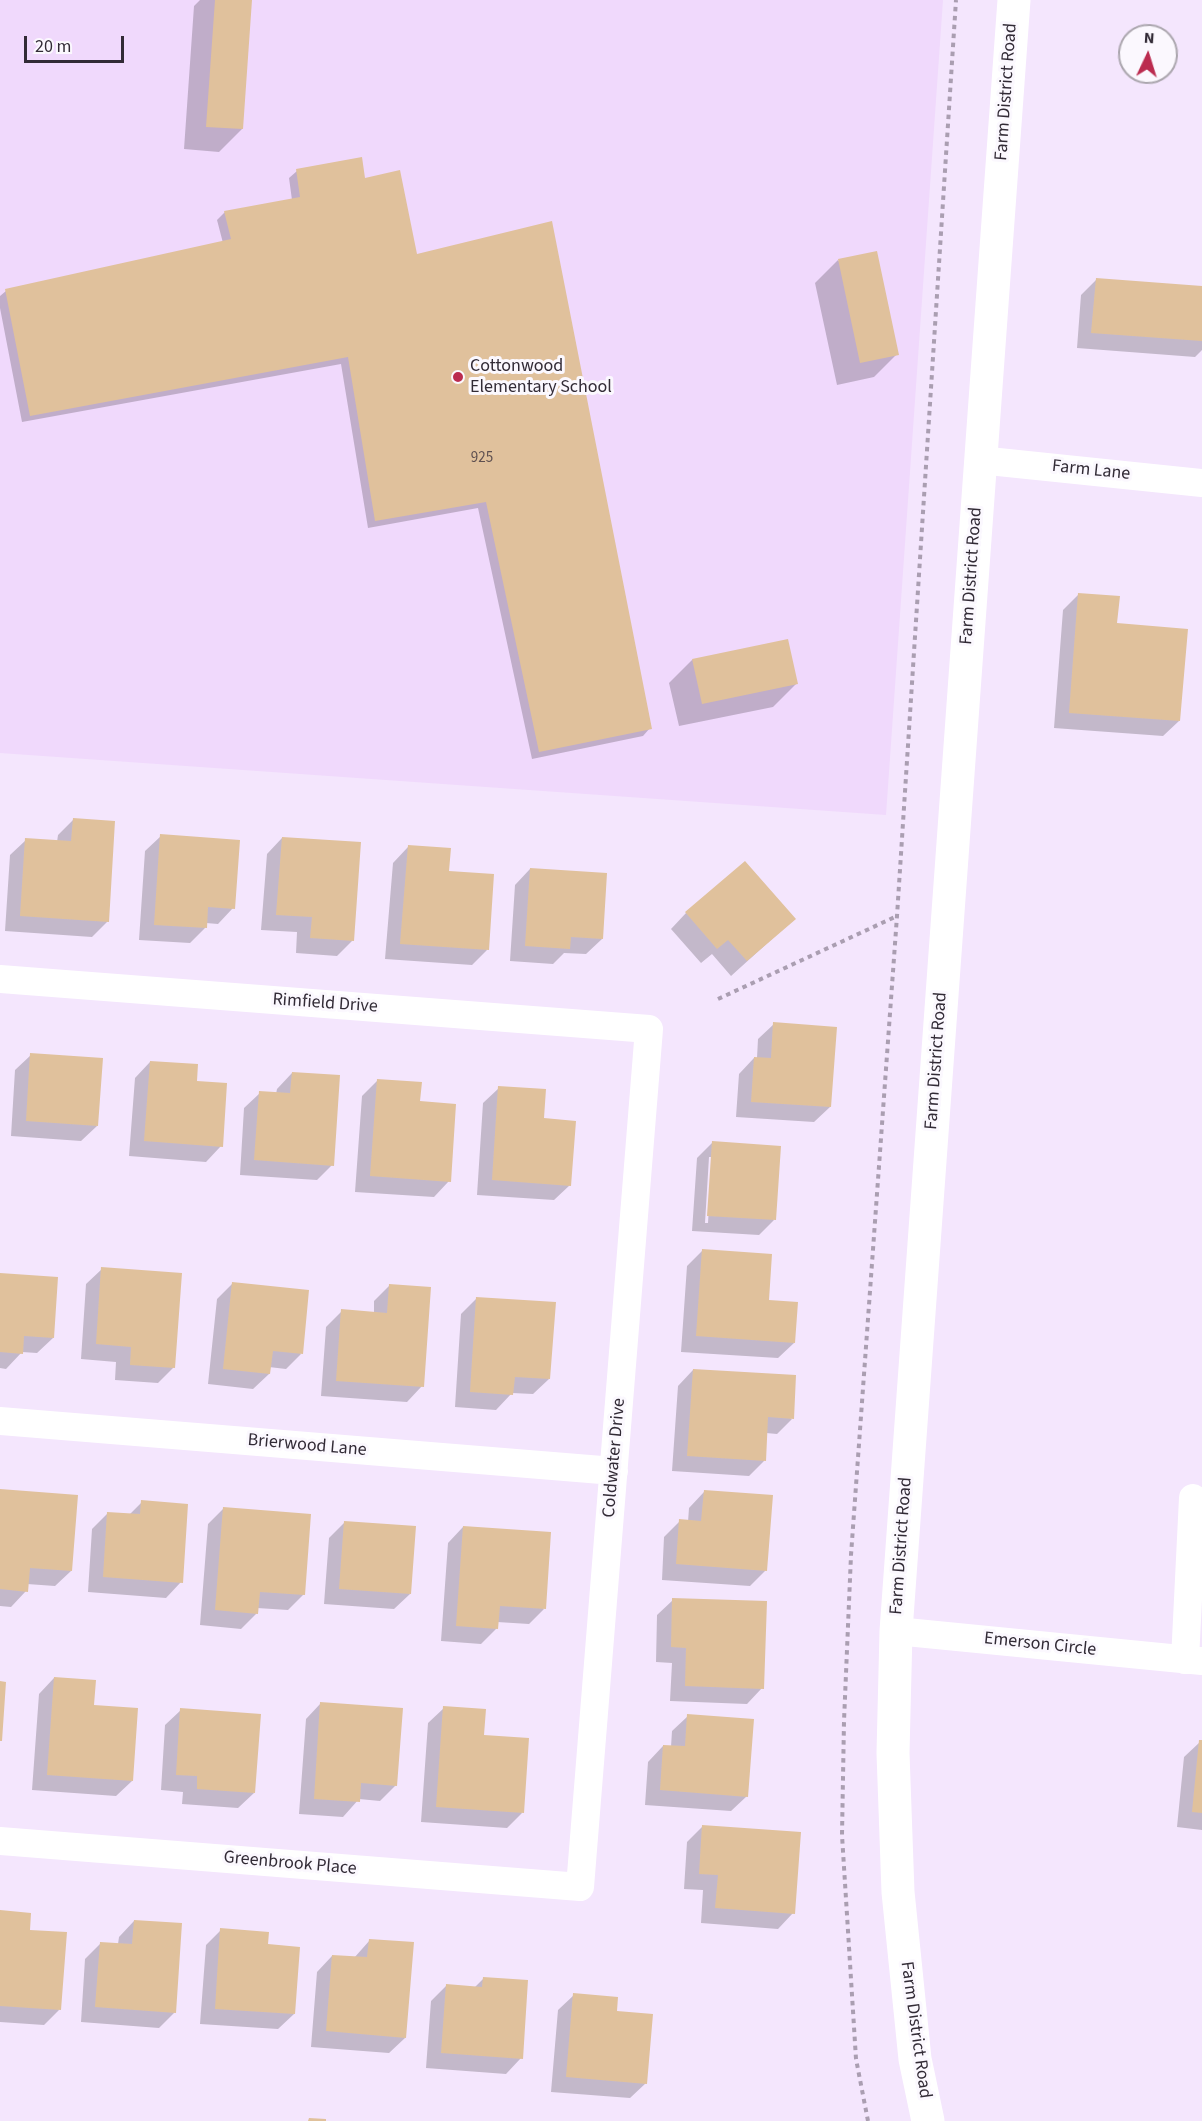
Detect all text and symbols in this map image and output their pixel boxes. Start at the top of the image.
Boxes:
street label: Farm District Road [991,22,1023,162]
scale bar [27,24,128,62]
north arrow [1118,24,1178,84]
text: N [1143,27,1155,49]
text: 20 m [35,34,71,59]
place label: Cottonwood Elementary School [470,356,612,398]
marker: Cottonwood Elementary School [451,370,465,384]
house number: 925 [471,450,493,468]
street label: Farm Lane [1051,456,1131,486]
street label: Farm District Road [956,506,988,646]
street label: Rimfield Drive [272,990,378,1018]
street label: Farm District Road [921,991,953,1131]
street label: Coldwater Drive [599,1397,631,1519]
street label: Brierwood Lane [247,1430,367,1462]
street label: Farm District Road [886,1476,918,1616]
street label: Emerson Circle [983,1628,1097,1662]
street label: Greenbrook Place [223,1847,357,1881]
street label: Farm District Road [895,1960,935,2100]

